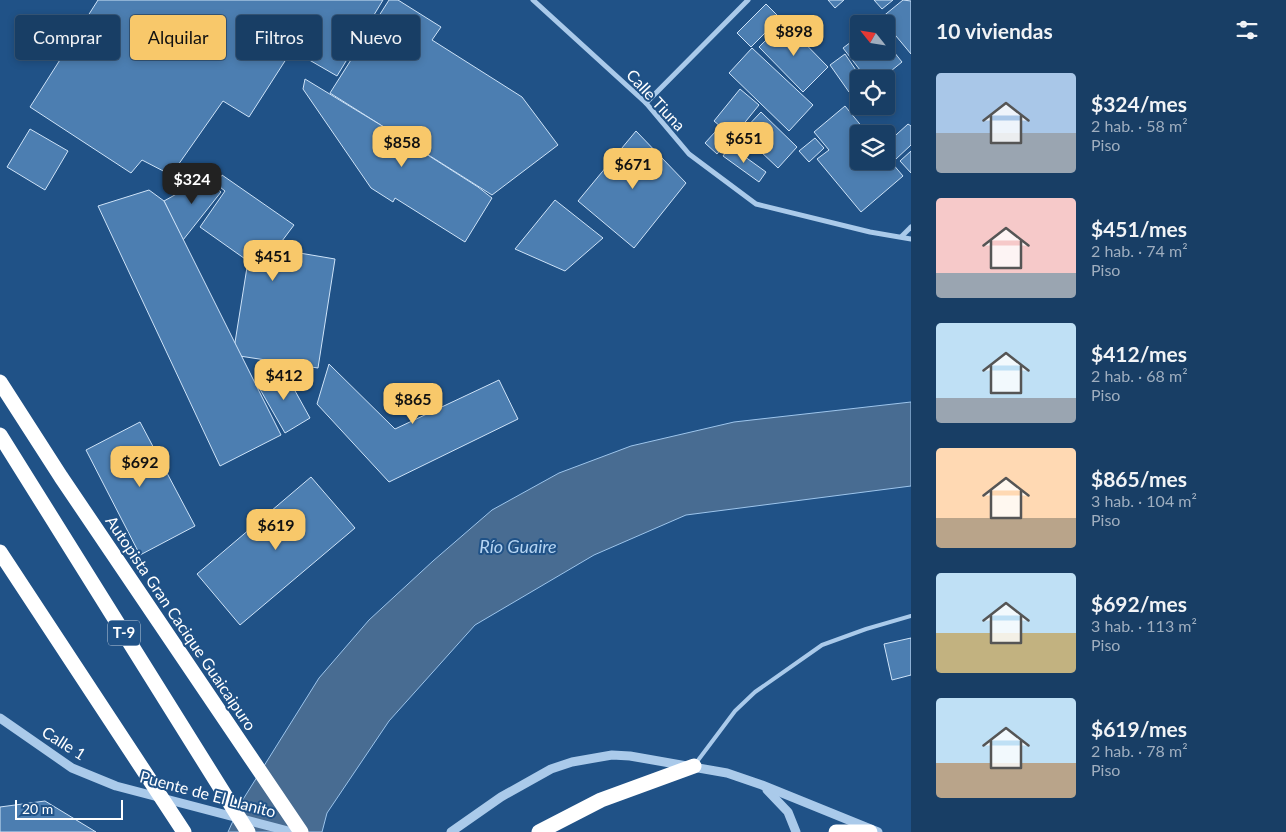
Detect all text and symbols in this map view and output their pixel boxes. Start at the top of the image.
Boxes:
chip: Comprar [15,15,120,60]
chip: Alquilar [130,15,226,60]
chip: Filtros [236,15,322,60]
chip: Nuevo [332,15,420,60]
pin: $898 [764,15,824,57]
north arrow [850,15,895,60]
map controls [850,15,895,170]
icon: filters [1233,16,1261,44]
text: 10 viviendas [936,18,1053,43]
text: $898 [775,21,813,40]
street label: Calle Tiuna [623,65,690,134]
button: locate [850,70,895,115]
text: $324/mes [1091,91,1187,116]
icon: home [976,93,1036,153]
text: 2 hab. · 58 m² [1091,116,1188,135]
pin: $651 [714,121,774,164]
button: layers [850,125,895,170]
pin: $858 [372,126,432,168]
text: $651 [725,128,763,147]
text: $858 [383,132,421,151]
text: Piso [1091,135,1120,154]
pin: $671 [603,148,663,190]
text: $671 [614,154,652,173]
pin: $324 [162,162,222,205]
text: $324 [173,169,211,188]
text: $451/mes [1091,216,1187,241]
icon: home [976,218,1036,278]
pin: $451 [243,240,303,282]
text: 2 hab. · 74 m² [1091,241,1188,260]
text: $451 [254,246,292,265]
text: Piso [1091,260,1120,279]
text: $412/mes [1091,341,1187,366]
icon: home [976,343,1036,403]
pin: $412 [254,358,314,401]
text: $412 [265,365,303,384]
text: 2 hab. · 68 m² [1091,366,1188,385]
pin: $865 [383,382,443,425]
text: Piso [1091,385,1120,404]
text: $865 [394,389,432,408]
pin: $692 [110,446,170,488]
text: $692 [121,452,159,471]
text: $865/mes [1091,466,1187,491]
icon: home [976,468,1036,528]
text: 3 hab. · 104 m² [1091,491,1197,510]
pin: $619 [246,508,306,551]
text: Piso [1091,510,1120,529]
street label: Autopista Gran Cacique Guaicaipuro [102,512,261,734]
text: $619 [257,515,295,534]
water label: Río Guaire [479,535,557,557]
text: $692/mes [1091,591,1187,616]
icon: home [976,593,1036,653]
text: 3 hab. · 113 m² [1091,616,1197,635]
road number: T-9 [108,620,140,646]
text: Piso [1091,635,1120,654]
text: $619/mes [1091,716,1187,741]
icon: home [976,718,1036,778]
street label: Calle 1 [39,722,90,763]
text: 2 hab. · 78 m² [1091,741,1188,760]
text: Piso [1091,760,1120,779]
street label: Puente de El Llanito [138,766,278,821]
scale bar [15,797,122,820]
text: 20 m [22,800,53,817]

